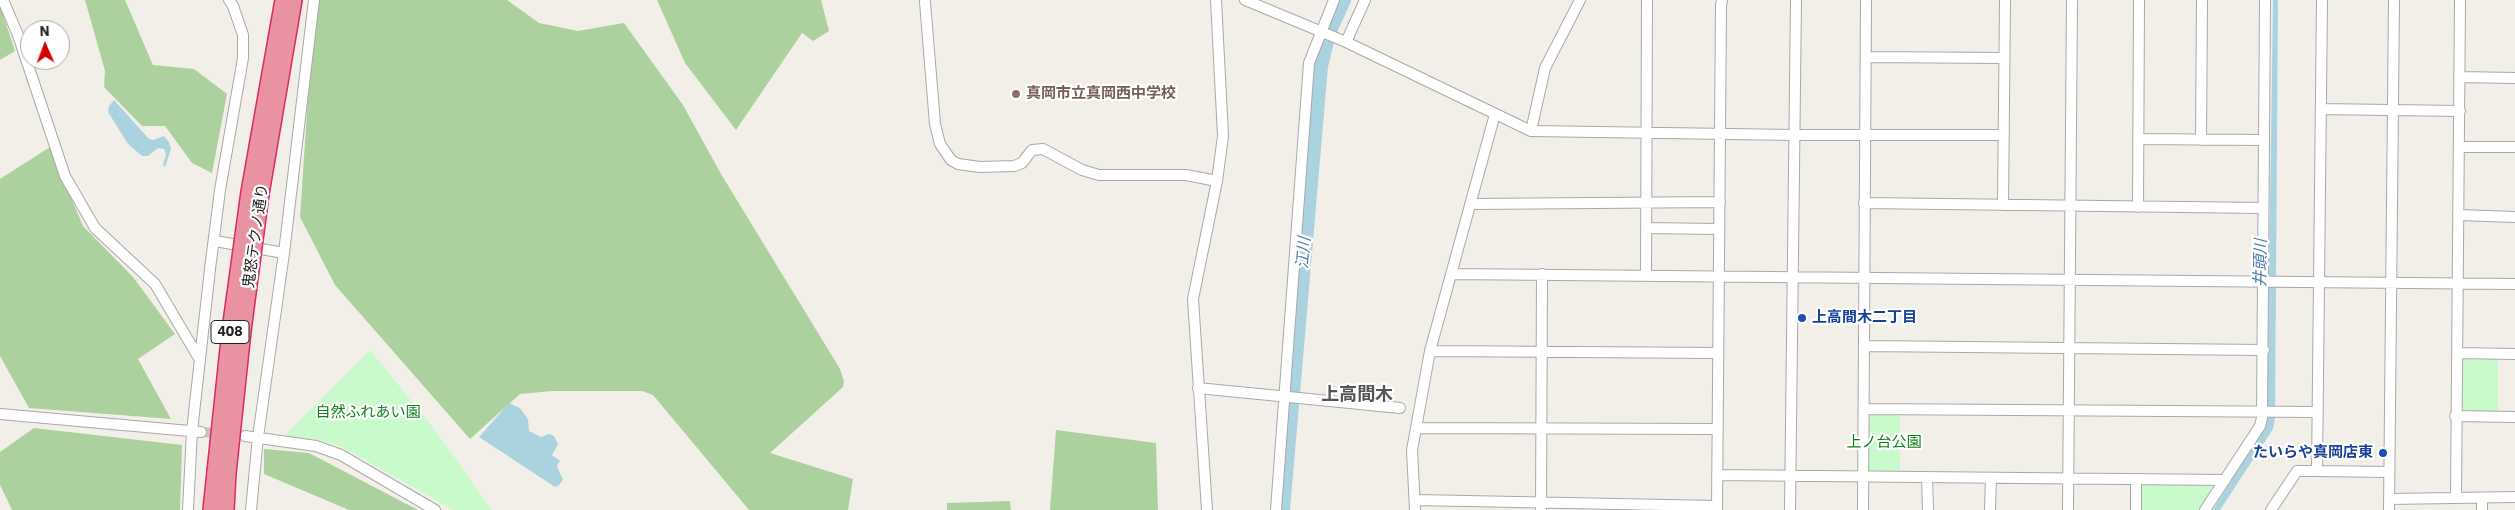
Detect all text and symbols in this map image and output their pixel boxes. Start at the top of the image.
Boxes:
north arrow [20,20,70,70]
text: N [39,22,50,40]
place label: 真岡市立真岡西中学校 [1026,85,1176,103]
marker: 真岡市立真岡西中学校 [1010,88,1022,100]
street label: 鬼怒テクノ通り [240,183,272,289]
water label: 江川 [1293,236,1315,270]
water label: 井頭川 [2251,239,2271,287]
place label: 上高間木二丁目 [1812,309,1917,327]
marker: 上高間木二丁目 [1796,312,1808,324]
road number: 408 [211,321,249,344]
district label: 上高間木 [1321,384,1393,406]
park label: 自然ふれあい園 [316,404,420,422]
park label: 上ノ台公園 [1847,434,1921,452]
place label: たいらや真岡店東 [2253,444,2373,462]
marker: たいらや真岡店東 [2377,447,2389,459]

